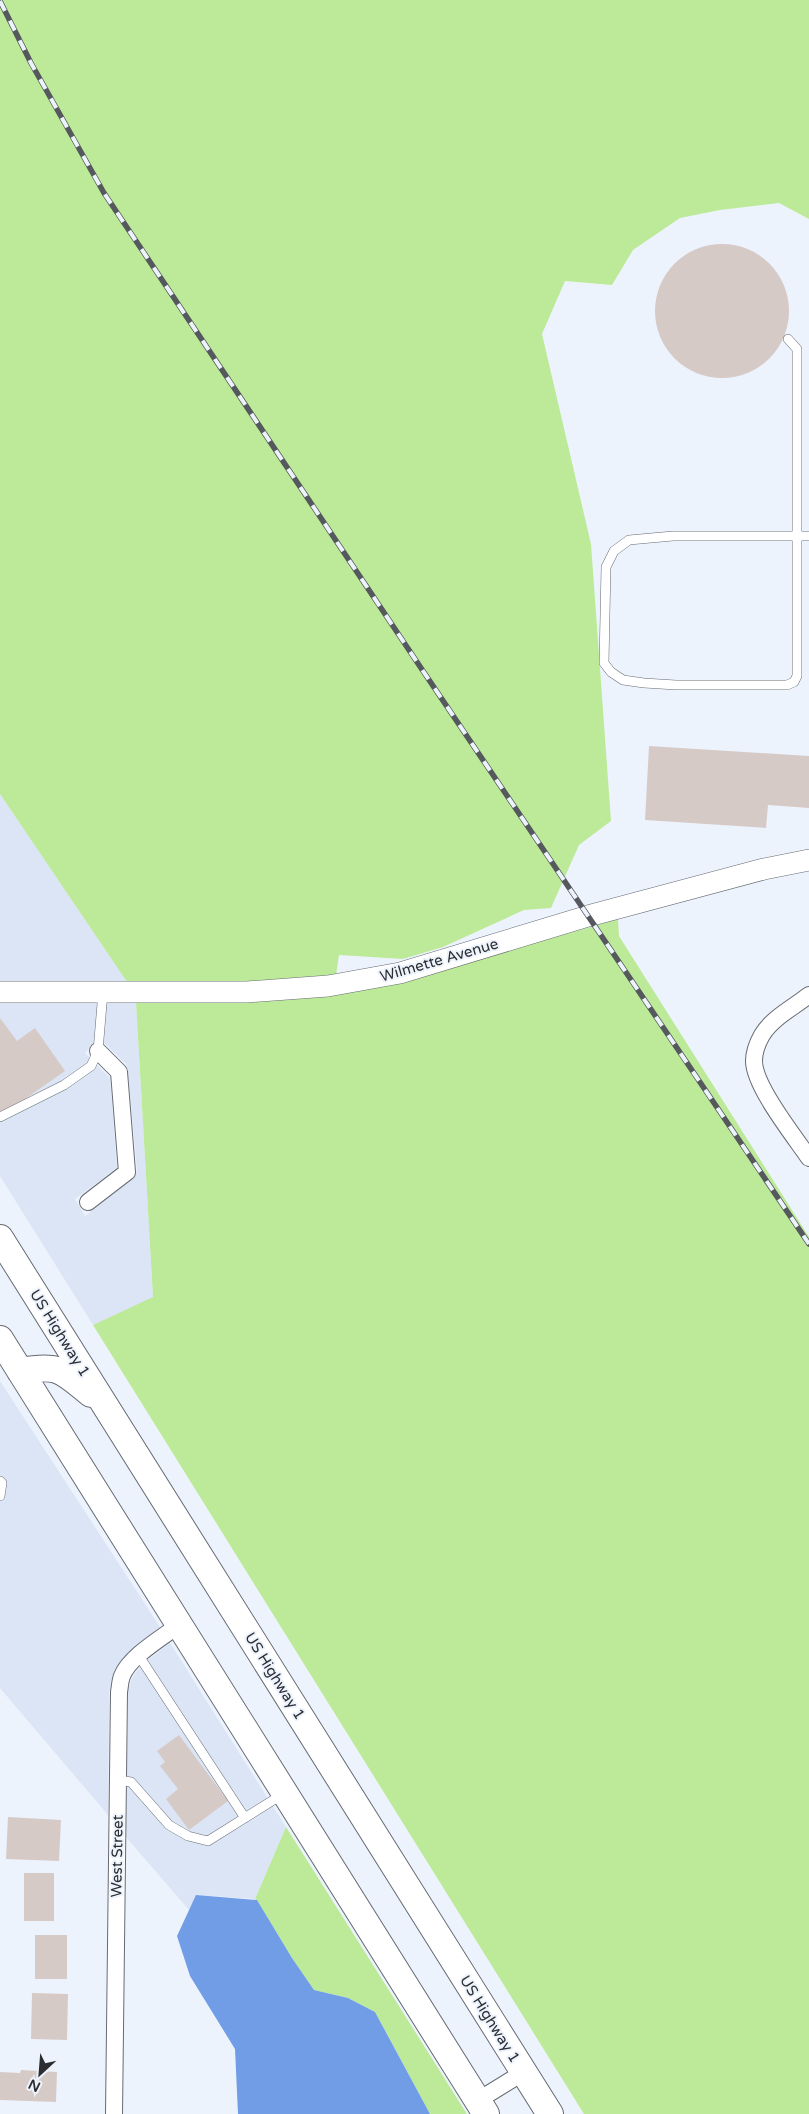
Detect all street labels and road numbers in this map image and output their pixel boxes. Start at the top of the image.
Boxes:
street label: Wilmette Avenue [378,935,500,985]
street label: US Highway 1 [26,1286,94,1380]
street label: US Highway 1 [241,1629,309,1723]
street label: West Street [107,1814,127,1897]
street label: US Highway 1 [456,1972,524,2066]

